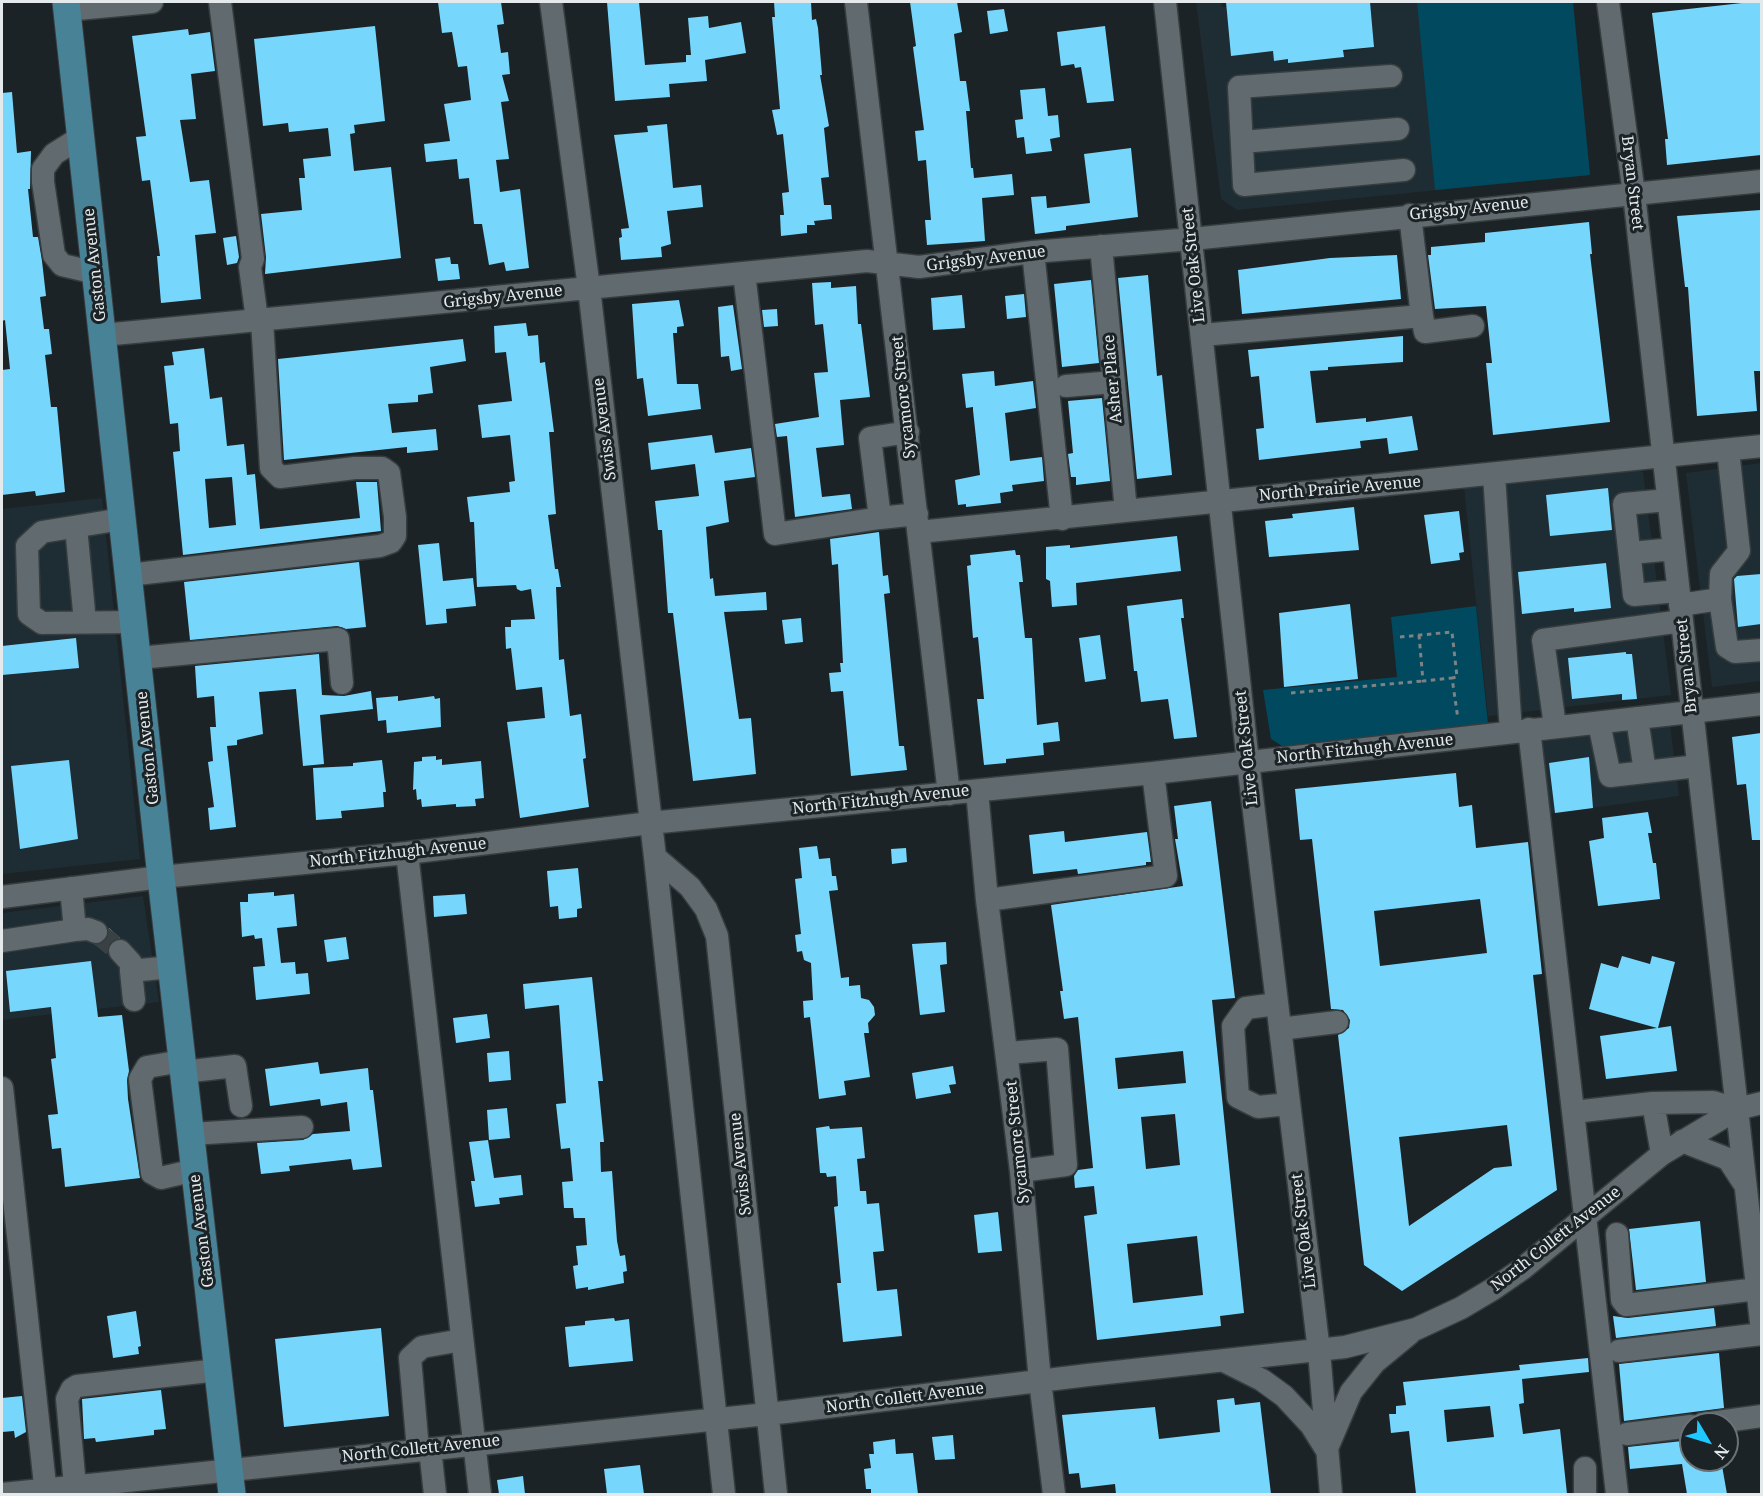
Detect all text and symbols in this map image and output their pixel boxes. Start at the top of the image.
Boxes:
street label: Bryan Street [1617,135,1647,231]
street label: Grigsby Avenue [1408,193,1530,225]
street label: Live Oak Street [1178,206,1210,324]
street label: Gaston Avenue [79,207,111,323]
street label: Grigsby Avenue [925,242,1047,276]
street label: Grigsby Avenue [442,281,564,313]
street label: Asher Place [1100,334,1126,424]
street label: Sycamore Street [888,335,920,459]
street label: Swiss Avenue [589,377,621,481]
street label: North Prairie Avenue [1258,472,1422,506]
street label: Bryan Street [1672,618,1702,714]
street label: Live Oak Street [1231,689,1263,807]
street label: Gaston Avenue [132,690,164,806]
street label: North Fitzhugh Avenue [1276,730,1454,768]
street label: North Fitzhugh Avenue [792,781,970,819]
street label: North Fitzhugh Avenue [309,834,487,872]
street label: Sycamore Street [1002,1080,1034,1204]
street label: Swiss Avenue [726,1112,756,1216]
street label: Live Oak Street [1287,1172,1321,1290]
street label: Gaston Avenue [186,1173,218,1289]
street label: North Collett Avenue [1487,1182,1625,1296]
street label: North Collett Avenue [825,1379,985,1417]
north arrow [1679,1412,1739,1472]
street label: North Collett Avenue [341,1431,501,1467]
text: N [1709,1440,1734,1464]

